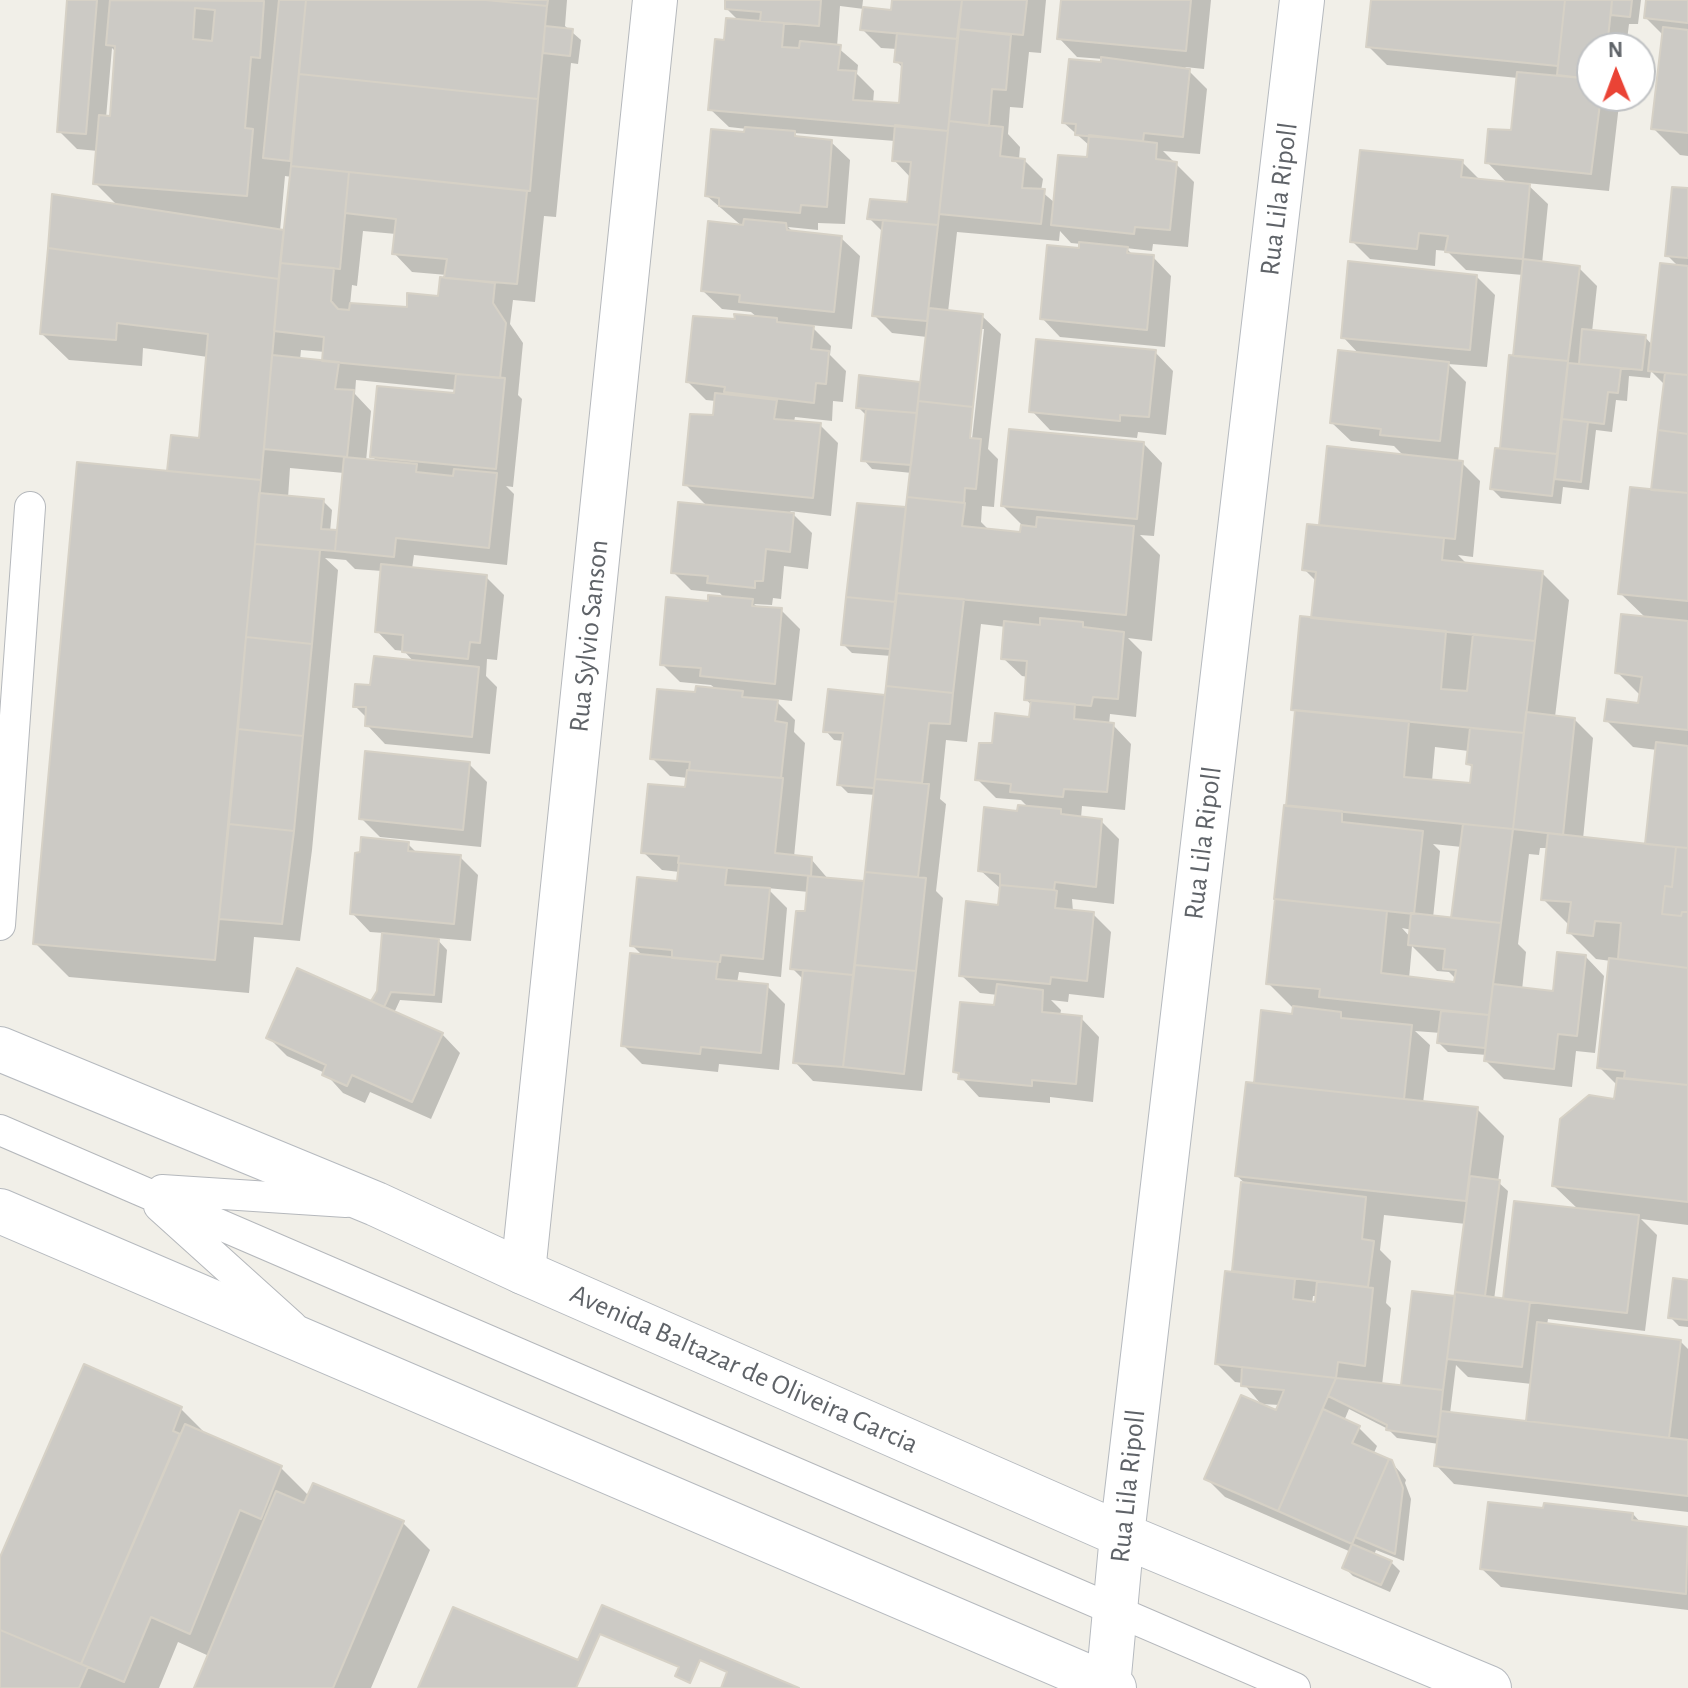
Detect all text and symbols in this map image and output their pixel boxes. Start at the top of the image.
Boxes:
north arrow [1576,32,1656,112]
text: N [1608,39,1623,61]
street label: Rua Lila Ripoll [1253,121,1305,277]
street label: Rua Sylvio Sanson [562,538,616,734]
street label: Rua Lila Ripoll [1177,765,1229,921]
street label: Avenida Baltazar de Oliveira Garcia [565,1277,923,1461]
street label: Rua Lila Ripoll [1103,1408,1153,1564]

